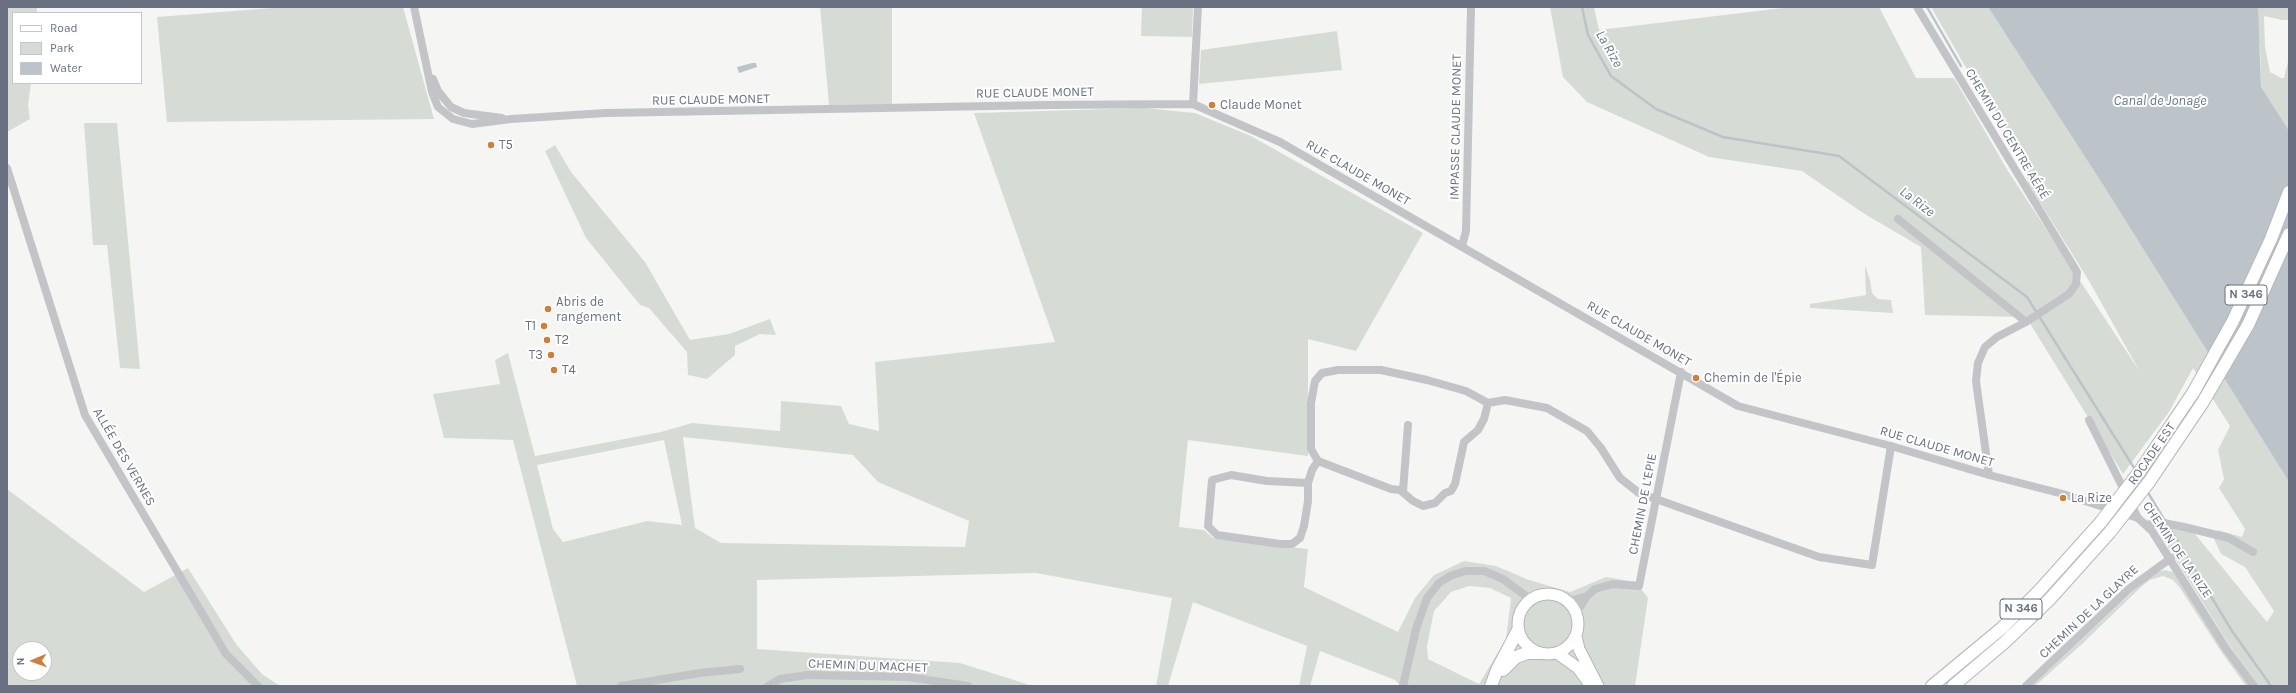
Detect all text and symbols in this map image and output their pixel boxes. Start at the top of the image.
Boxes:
legend [12,12,142,84]
text: Road [50,21,78,35]
water label: La Rize [1592,28,1626,70]
text: Park [50,41,74,55]
street label: IMPASSE CLAUDE MONET [1447,54,1465,200]
text: Water [50,61,82,75]
street label: CHEMIN DU CENTRE AÉRÉ [1962,66,2052,202]
street label: RUE CLAUDE MONET [976,84,1094,102]
street label: RUE CLAUDE MONET [652,91,770,109]
water label: Canal de Jonage [2113,93,2207,109]
place label: Claude Monet [1220,97,1302,113]
marker: Claude Monet [1207,100,1217,110]
place label: T5 [499,137,513,153]
street label: RUE CLAUDE MONET [1303,137,1413,209]
marker: T5 [486,140,496,150]
water label: La Rize [1896,183,1938,221]
road number: N 346 [2225,285,2267,305]
place label: Abris de rangement [556,294,621,325]
street label: RUE CLAUDE MONET [1584,298,1694,370]
marker: Abris de rangement [543,304,553,314]
place label: T1 [525,318,536,334]
marker: T1 [539,321,549,331]
place label: T2 [555,332,569,348]
marker: T2 [542,335,552,345]
place label: T3 [529,347,543,363]
marker: T3 [546,350,556,360]
place label: T4 [562,362,576,378]
marker: T4 [549,365,559,375]
place label: Chemin de l'Épie [1704,370,1802,386]
marker: Chemin de l'Épie [1691,373,1701,383]
street label: ALLÉE DES VERNES [90,405,158,509]
street label: ROCADE EST [2125,420,2179,488]
street label: RUE CLAUDE MONET [1878,423,1996,471]
street label: CHEMIN DE L'EPIE [1626,452,1660,556]
place label: La Rize [2071,490,2112,506]
marker: La Rize [2058,493,2068,503]
street label: CHEMIN DE LA RIZE [2139,499,2215,601]
street label: CHEMIN DE LA GLAYRE [2036,562,2142,662]
road number: N 346 [2000,599,2042,619]
north arrow [12,641,52,681]
street label: CHEMIN DU MACHET [808,656,928,676]
text: N [14,657,27,666]

